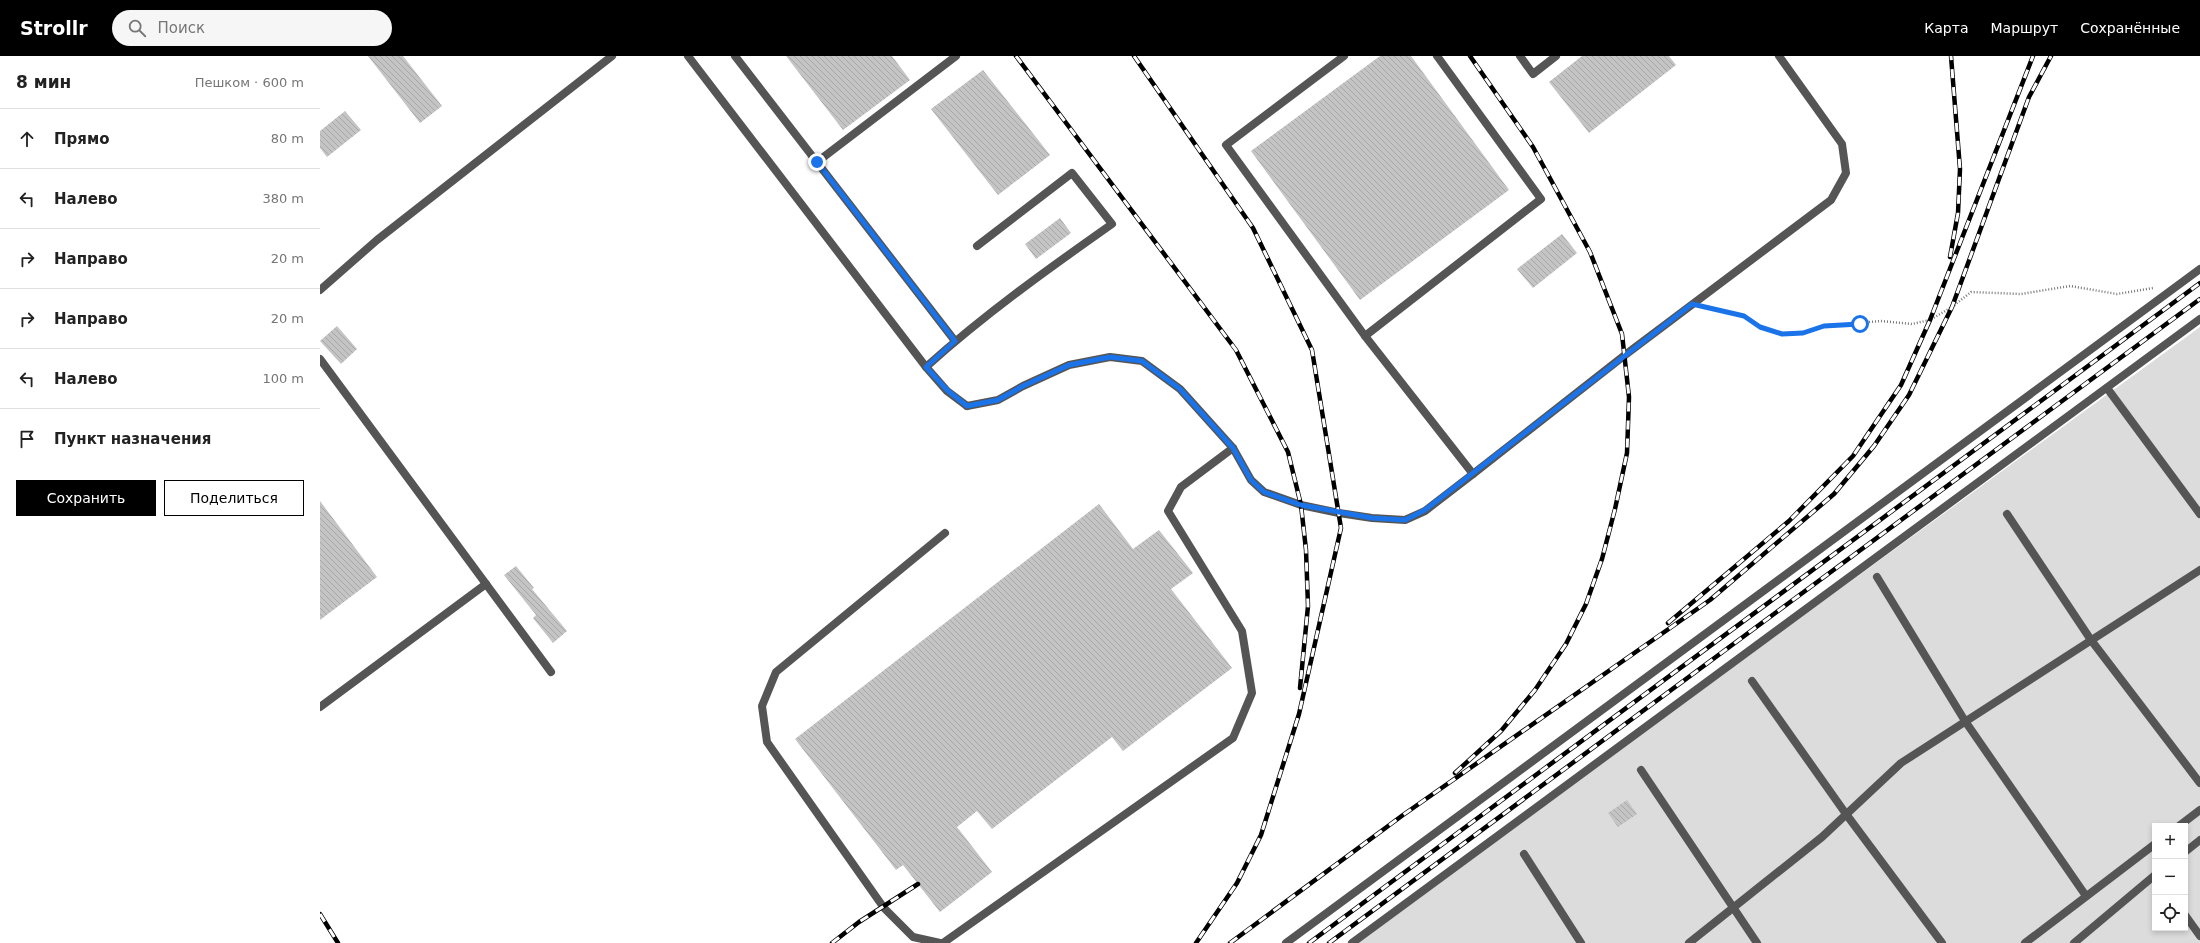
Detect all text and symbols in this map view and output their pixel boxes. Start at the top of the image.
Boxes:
search box [112,10,392,46]
text: Strollr [20,17,88,39]
icon: search [126,17,148,39]
text: Поиск [158,19,205,37]
text: Карта [1924,20,1968,36]
text: Маршрут [1990,20,2058,36]
text: Сохранённые [2080,20,2180,36]
text: 8 мин [16,72,71,92]
text: Пешком · 600 m [195,75,304,90]
icon: ahead [16,128,38,150]
text: Прямо [54,130,110,148]
text: 80 m [271,131,304,146]
route end [808,153,826,171]
icon: left [16,188,38,210]
text: Налево [54,190,118,208]
text: 380 m [262,191,304,206]
icon: right [16,248,38,270]
text: Направо [54,250,128,268]
text: 20 m [271,251,304,266]
icon: right [16,308,38,330]
text: Направо [54,310,128,328]
text: 20 m [271,311,304,326]
route start [1851,315,1869,333]
icon: left [16,368,38,390]
text: Налево [54,370,118,388]
text: 100 m [262,371,304,386]
icon: arrive [16,428,38,450]
text: Пункт назначения [54,430,211,448]
button: Сохранить [16,480,156,516]
button: Поделиться [164,480,304,516]
map controls [2152,823,2188,931]
button: + [2152,823,2188,859]
button: − [2152,859,2188,895]
button: locate [2152,895,2188,931]

